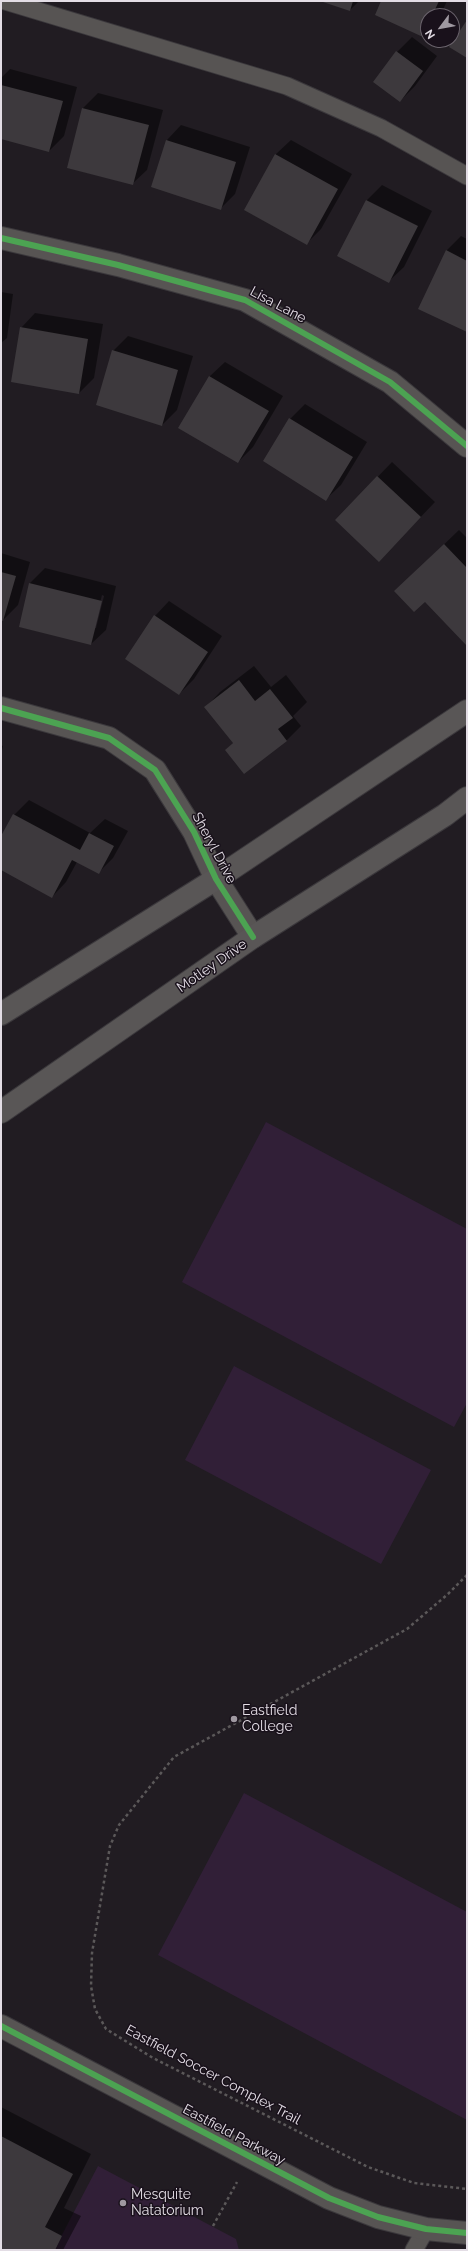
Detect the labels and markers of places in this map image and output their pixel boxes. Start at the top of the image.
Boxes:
place label: Eastfield College [242,1703,297,1736]
marker: Eastfield College [229,1714,239,1724]
place label: Mesquite Natatorium [131,2187,204,2220]
marker: Mesquite Natatorium [118,2198,128,2208]

